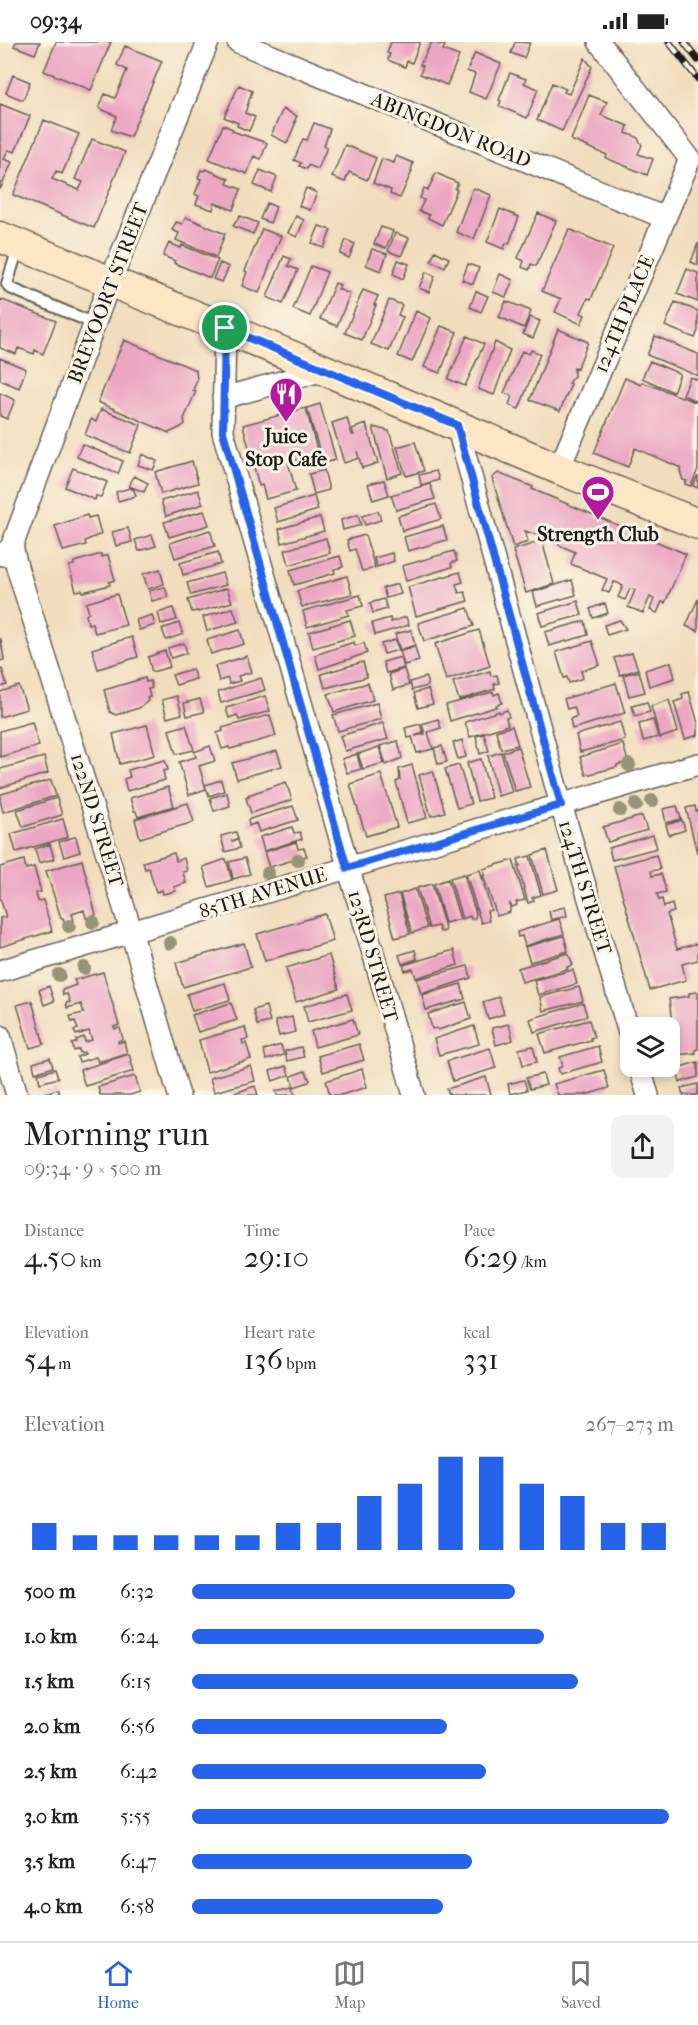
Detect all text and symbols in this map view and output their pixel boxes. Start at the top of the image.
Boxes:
text: 09:34 [30,8,81,34]
street label: ABINGDON ROAD [367,87,534,173]
street label: BREVOORT STREET [63,199,153,387]
street label: 124TH PLACE [589,252,659,376]
pin [199,302,250,353]
icon: arrive [208,311,241,344]
restaurant icon: Juice Stop Cafe [268,376,304,423]
place label: Juice Stop Cafe [245,425,327,471]
sports icon: Strength Club [580,474,616,521]
place label: Strength Club [537,523,659,546]
street label: 122ND STREET [66,750,128,890]
street label: 124TH STREET [554,817,616,957]
street label: 85TH AVENUE [196,863,330,923]
street label: 123RD STREET [343,888,403,1025]
map controls [620,1017,680,1077]
button: layers [620,1017,680,1077]
text: Morning run [24,1115,209,1154]
button: share [611,1115,674,1178]
text: 09:34 · 9 × 500 m [24,1157,161,1180]
text: Distance [24,1221,84,1240]
text: Time [244,1221,280,1240]
text: Pace [463,1221,495,1240]
text: 4.50 [24,1240,77,1275]
text: 29:10 [244,1240,309,1275]
text: 6:29 [463,1240,518,1275]
text: km [77,1252,101,1271]
text: /km [518,1252,547,1271]
text: Elevation [24,1323,89,1342]
text: Heart rate [244,1323,315,1342]
text: kcal [463,1323,490,1342]
text: 54 [24,1342,55,1377]
text: 136 [244,1342,283,1377]
text: 331 [463,1342,499,1377]
text: m [55,1354,71,1373]
text: bpm [283,1354,317,1373]
text: Elevation [24,1413,105,1436]
text: 267–273 m [586,1413,674,1436]
text: 500 m [24,1580,76,1603]
text: 6:32 [120,1580,154,1603]
text: 1.0 km [24,1625,77,1648]
text: 6:24 [120,1625,158,1648]
text: 1.5 km [24,1670,74,1693]
text: 6:15 [120,1670,151,1693]
text: 2.0 km [24,1715,80,1738]
text: 6:56 [120,1715,155,1738]
text: 2.5 km [24,1760,77,1783]
text: 6:42 [120,1760,158,1783]
text: 3.0 km [24,1805,78,1828]
text: 5:55 [120,1805,151,1828]
text: 3.5 km [24,1850,75,1873]
text: 6:47 [120,1850,157,1873]
text: 4.0 km [24,1895,82,1918]
text: 6:58 [120,1895,154,1918]
tab: Home [97,1957,139,2012]
tab: Map [333,1957,366,2012]
tab: Saved [561,1957,601,2012]

